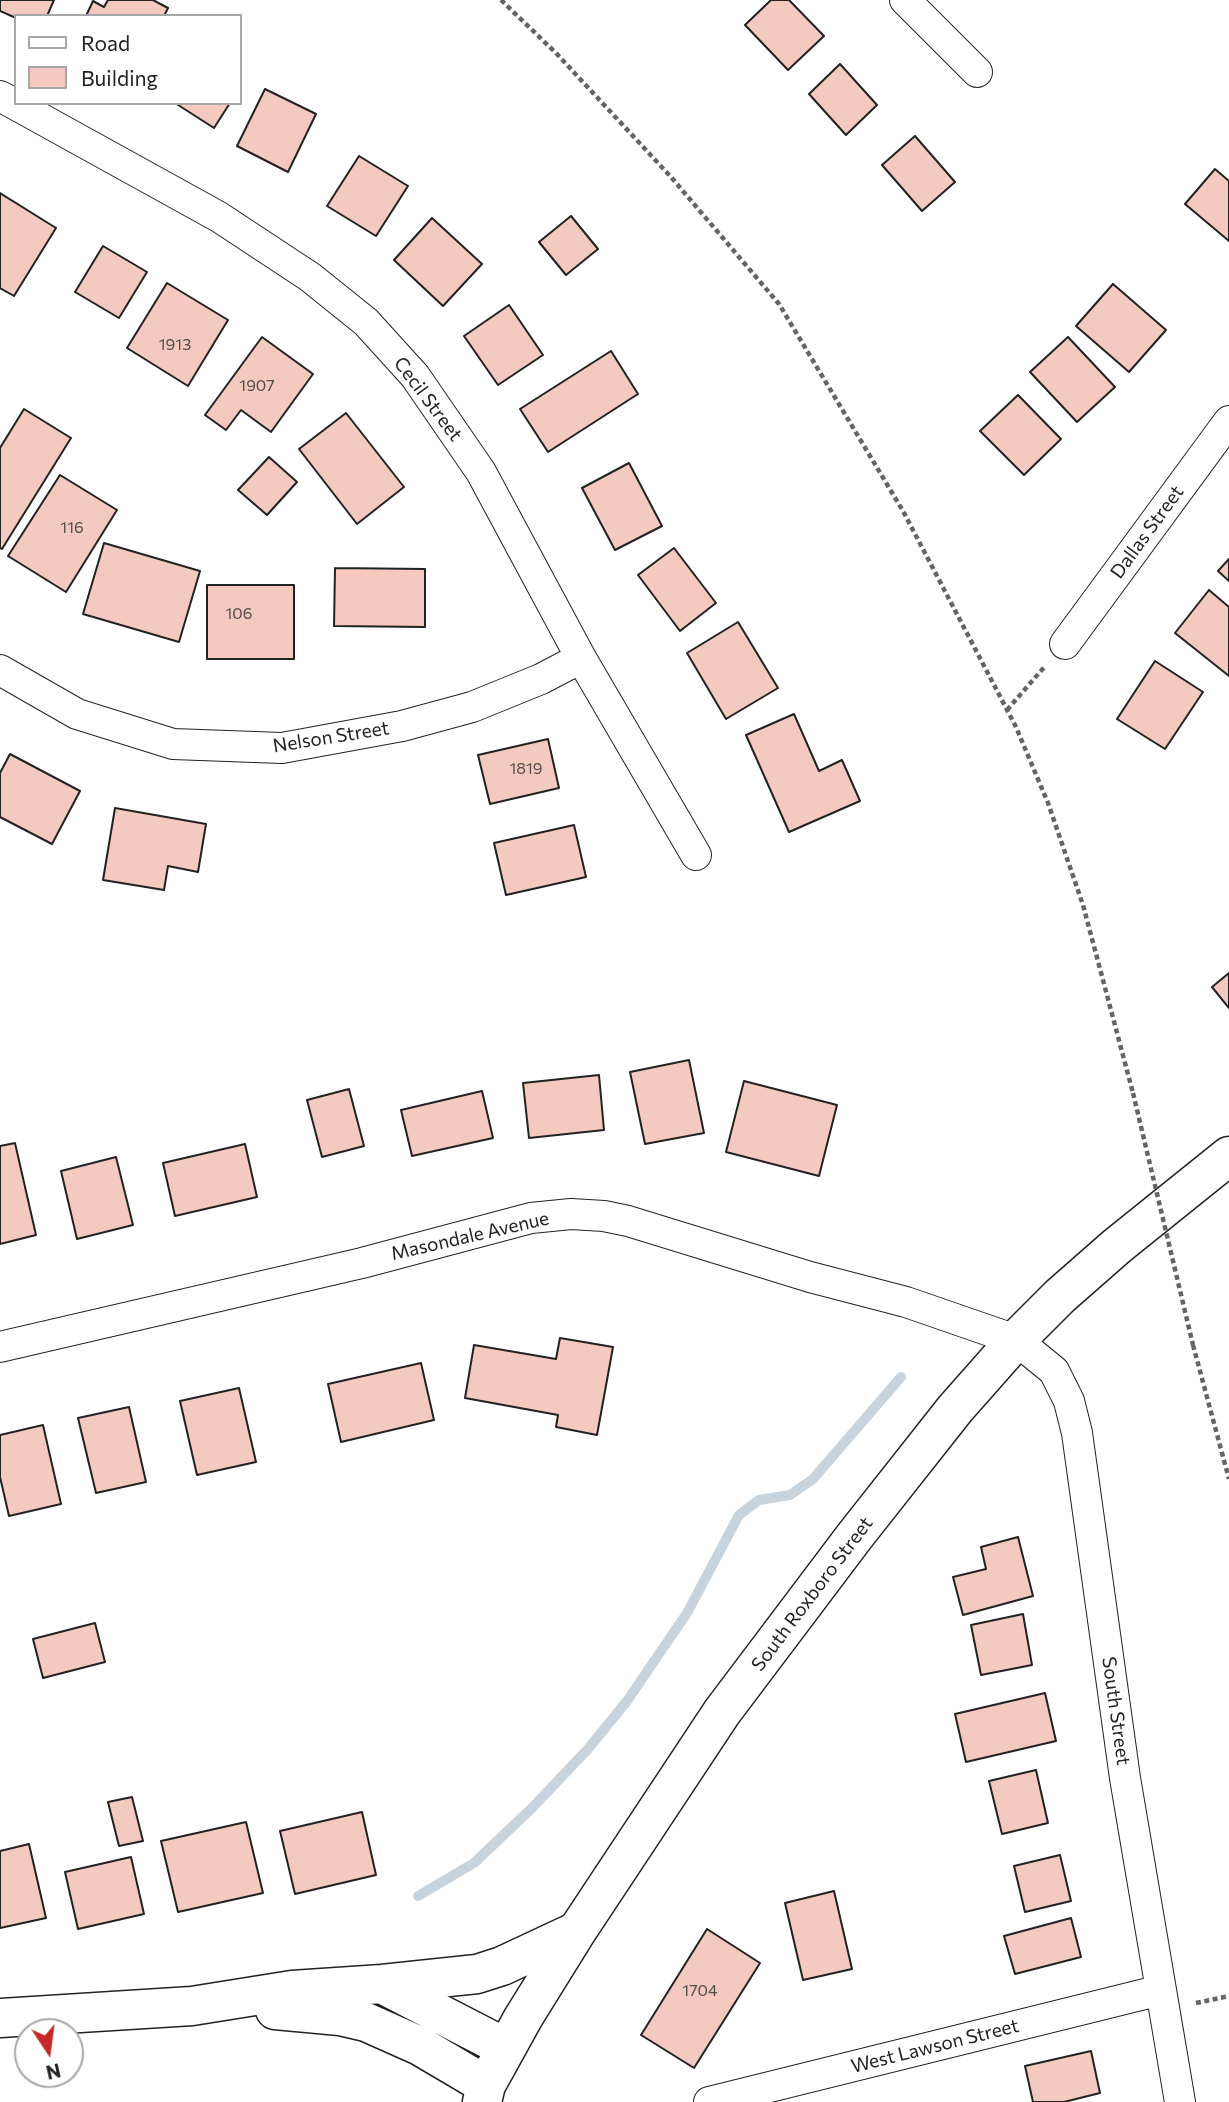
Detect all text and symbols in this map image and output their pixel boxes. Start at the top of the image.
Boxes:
legend [14,14,242,105]
text: Road [81,30,130,55]
text: Building [81,65,158,90]
house number: 1913 [159,335,191,355]
street label: Cecil Street [389,352,467,446]
house number: 1907 [239,376,275,396]
street label: Dallas Street [1106,481,1188,583]
house number: 116 [60,518,84,538]
house number: 106 [226,604,252,624]
street label: Nelson Street [271,717,391,757]
house number: 1819 [509,759,543,779]
street label: Masondale Avenue [389,1207,551,1265]
street label: South Roxboro Street [747,1512,877,1676]
street label: South Street [1097,1655,1135,1767]
house number: 1704 [682,1981,718,2001]
street label: West Lawson Street [849,2014,1021,2078]
north arrow [14,2018,84,2088]
text: N [44,2059,63,2085]

